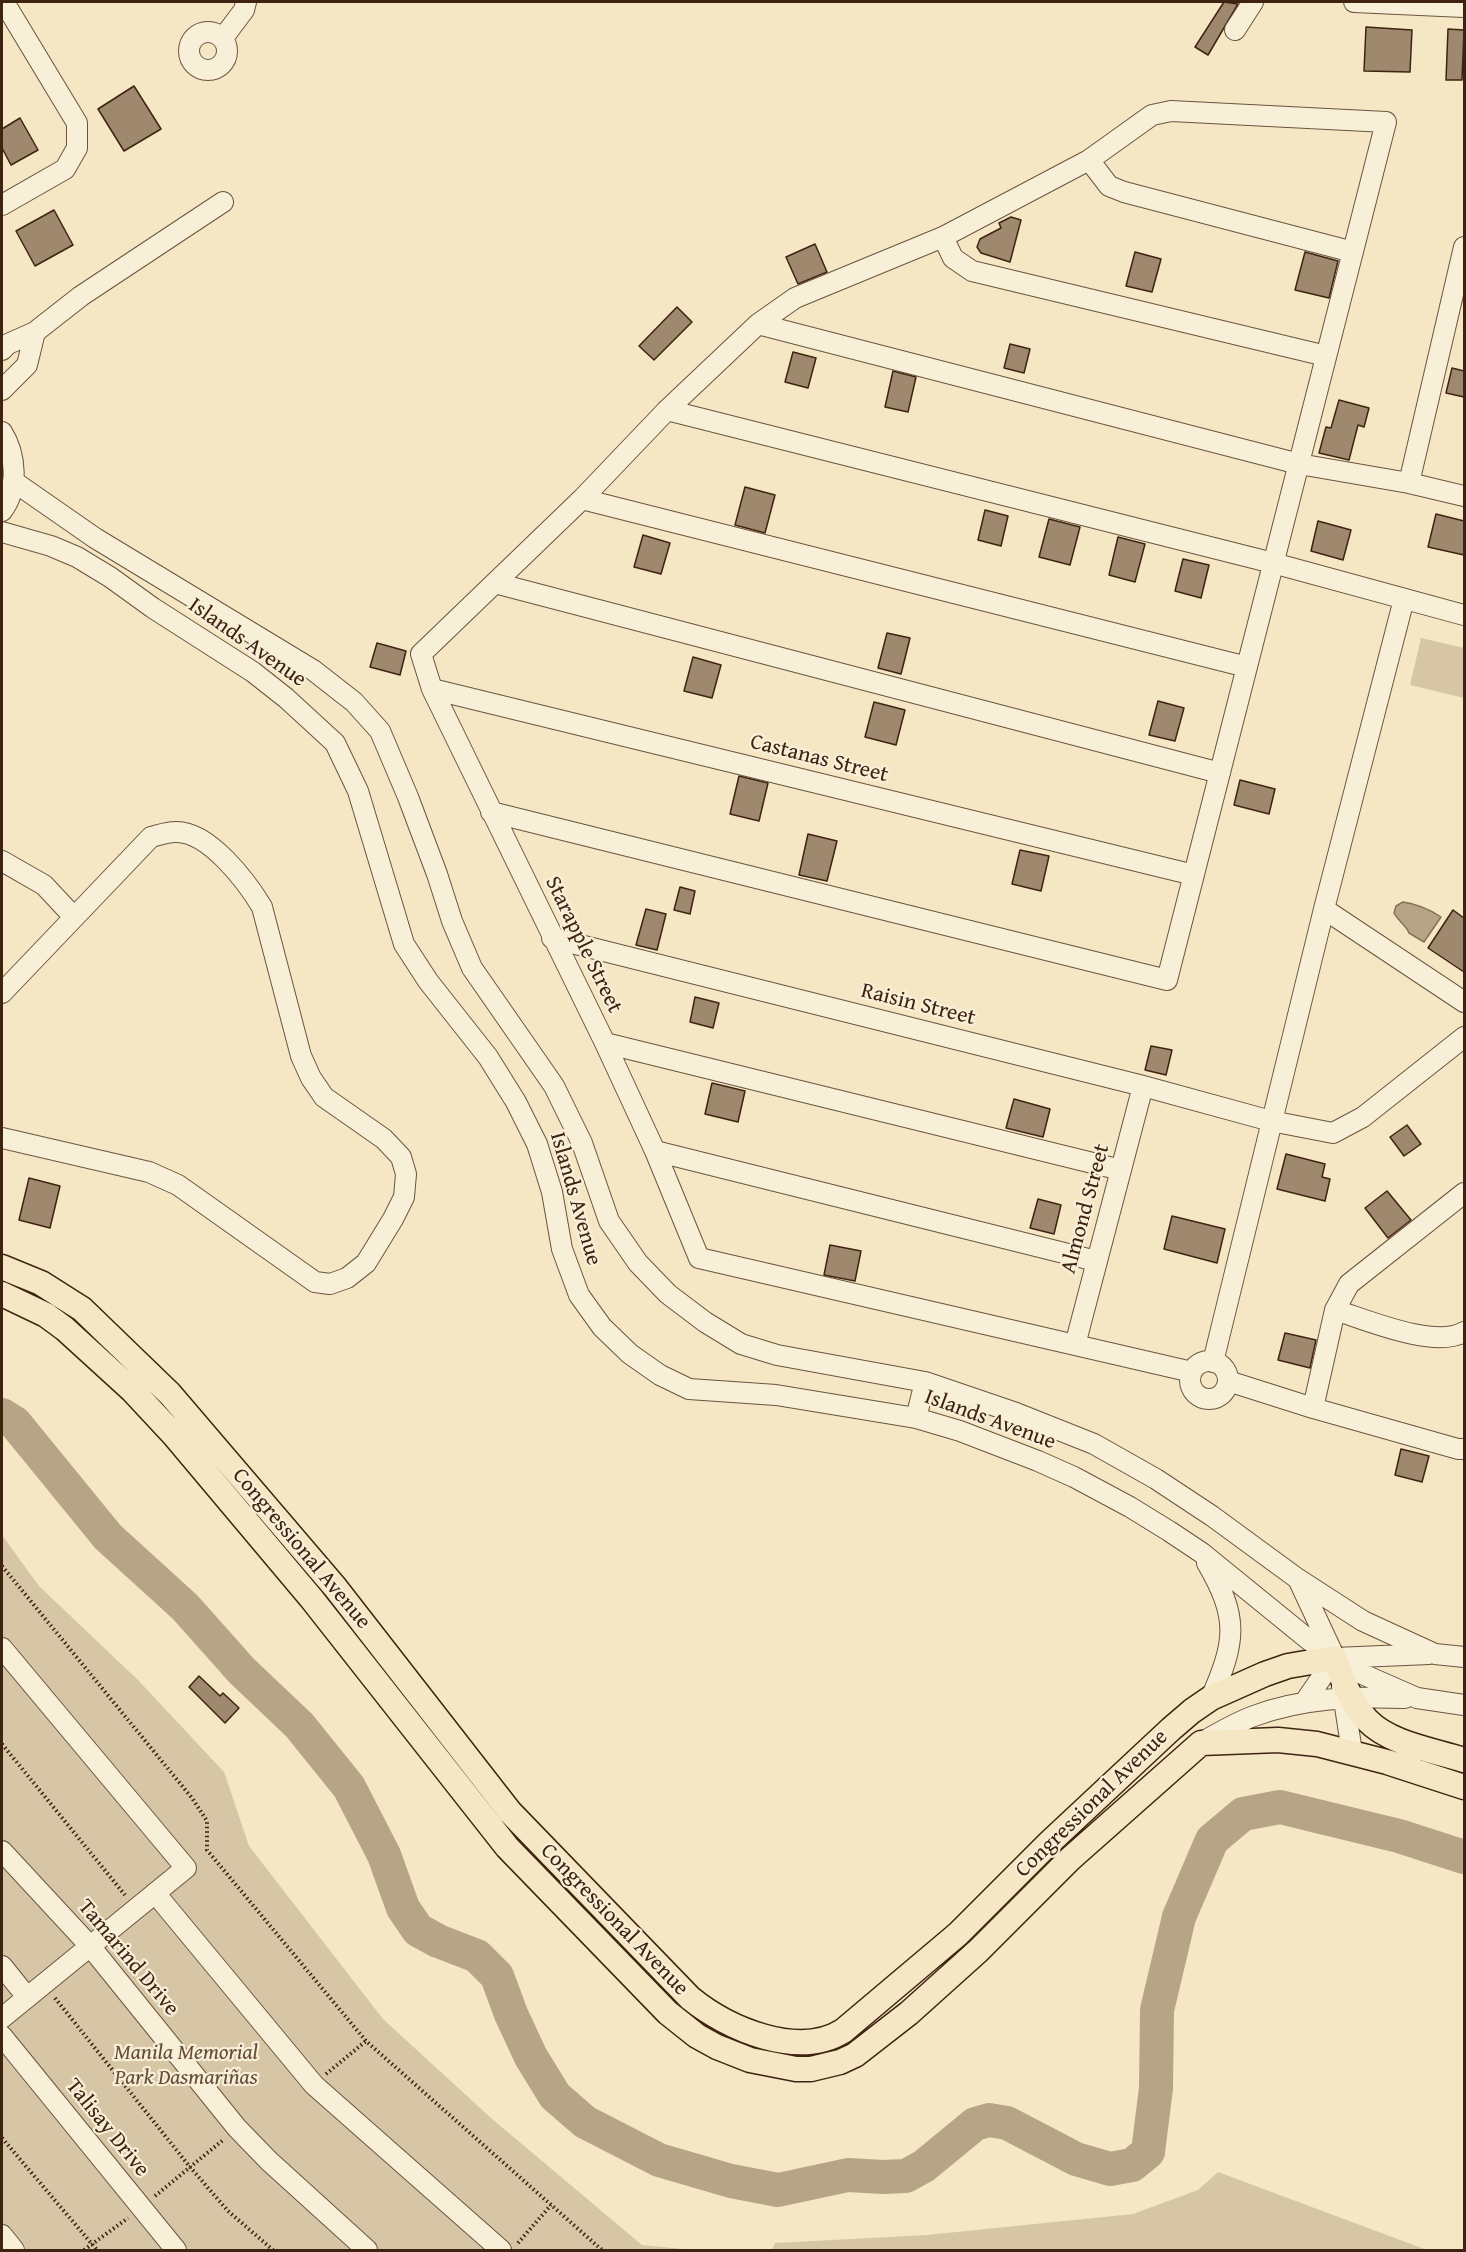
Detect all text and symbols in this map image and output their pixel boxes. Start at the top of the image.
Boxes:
street label: Islands Avenue [183,593,311,693]
street label: Castanas Street [747,729,891,789]
street label: Starapple Street [538,872,628,1018]
street label: Raisin Street [858,978,978,1032]
street label: Islands Avenue [543,1129,607,1269]
street label: Almond Street [1056,1141,1116,1277]
street label: Islands Avenue [921,1384,1059,1456]
street label: Congressional Avenue [226,1463,376,1635]
street label: Congressional Avenue [1010,1724,1174,1884]
street label: Congressional Avenue [534,1838,694,2002]
street label: Tamarind Drive [72,1894,184,2022]
park label: Manila Memorial Park Dasmariñas [114,2040,258,2092]
street label: Talisay Drive [59,2074,155,2182]

